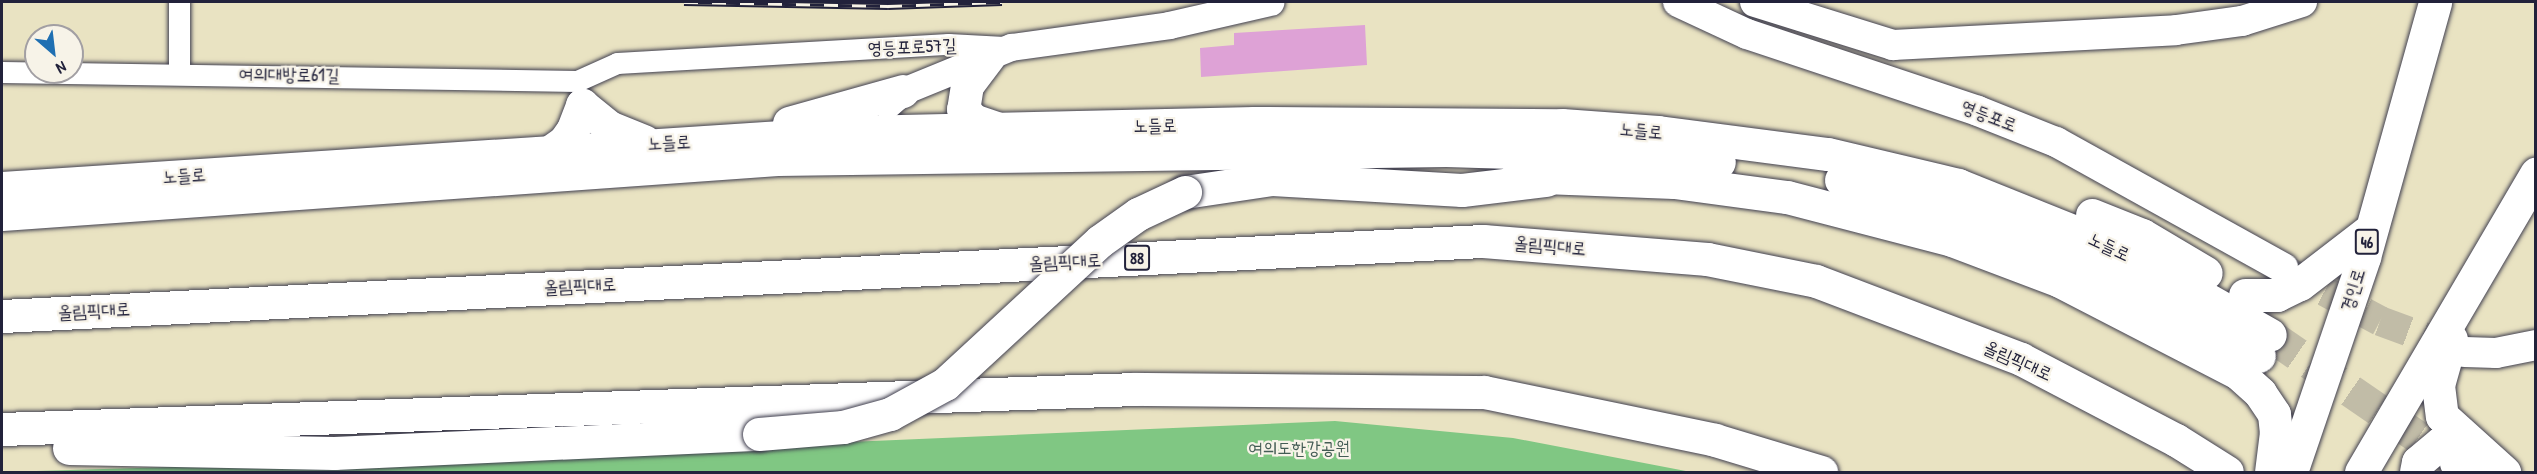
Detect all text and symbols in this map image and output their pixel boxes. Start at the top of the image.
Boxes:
north arrow [24,24,84,84]
street label: 영등포로57길 [867,35,957,59]
text: N [53,56,70,80]
street label: 여의대방로61길 [239,63,339,87]
street label: 영등포로 [1958,96,2020,136]
street label: 노들로 [1133,115,1177,137]
street label: 노들로 [1618,118,1664,144]
street label: 노들로 [647,131,691,155]
street label: 노들로 [162,164,206,188]
street label: 노들로 [2085,228,2133,266]
road number: 46 [2354,229,2380,255]
street label: 올림픽대로 [1513,232,1587,260]
road number: 88 [1124,245,1150,271]
street label: 올림픽대로 [1028,249,1102,275]
street label: 경인로 [2336,266,2370,314]
street label: 올림픽대로 [543,273,617,299]
street label: 올림픽대로 [57,298,131,324]
street label: 올림픽대로 [1981,336,2055,386]
park label: 여의도한강공원 [1248,437,1350,459]

